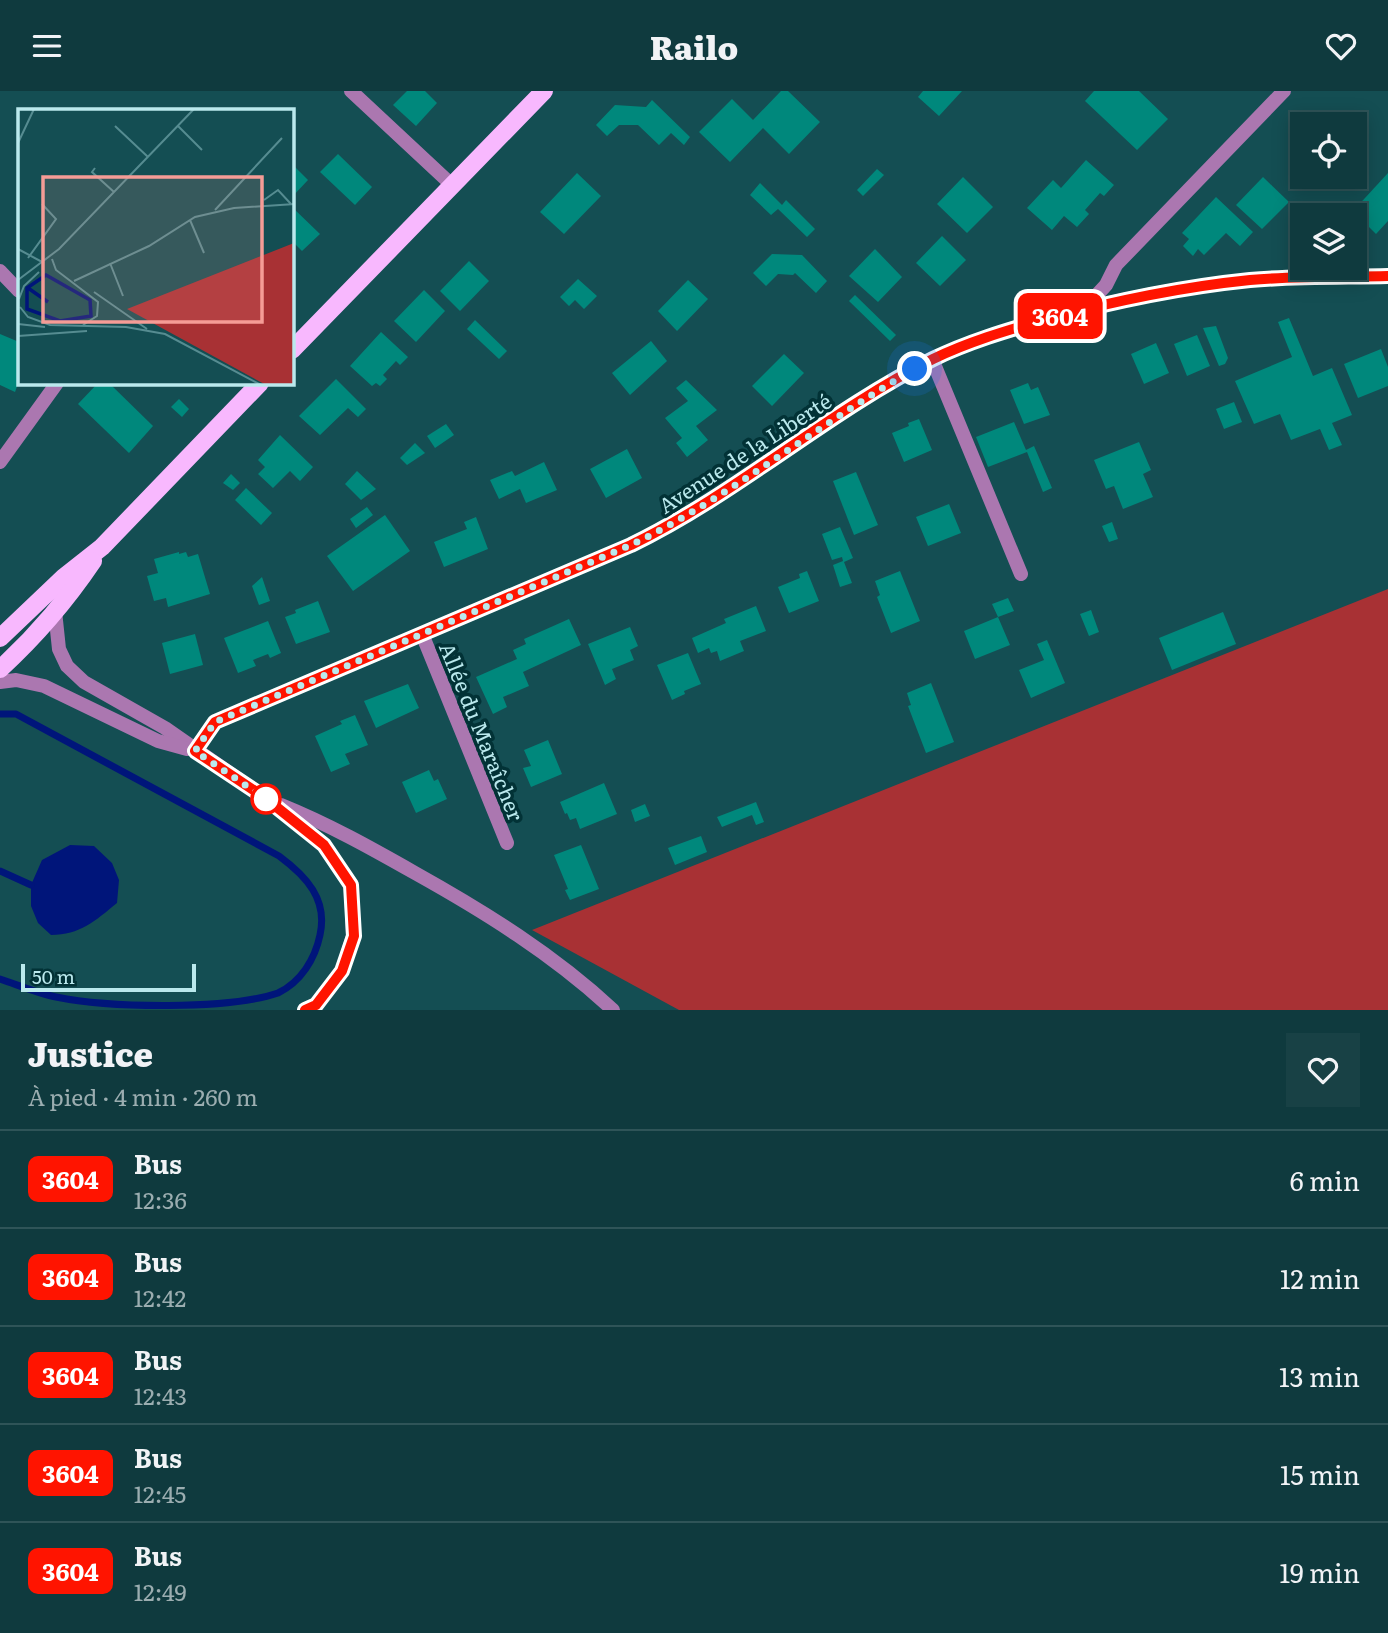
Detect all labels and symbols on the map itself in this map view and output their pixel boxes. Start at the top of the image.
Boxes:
inset map [18,109,294,385]
line badge: 3604 [1011,293,1109,339]
your location [897,351,932,386]
street label: Avenue de la Liberté [651,384,837,520]
street label: Allée du Maraîcher [433,637,533,825]
unlabelled marker [251,784,281,814]
scale bar [21,961,196,993]

